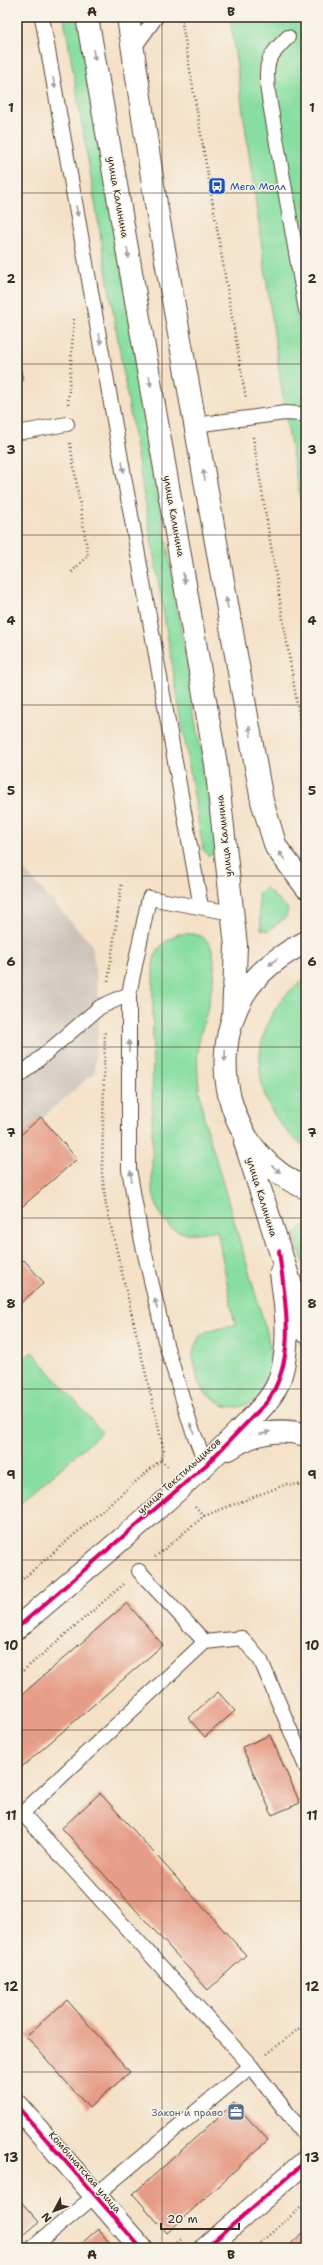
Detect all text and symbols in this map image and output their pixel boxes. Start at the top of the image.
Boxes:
text: A [87,3,97,20]
text: B [227,3,235,20]
one-way arrow [91,49,97,62]
one-way arrow [51,77,57,89]
text: 1 [8,99,14,116]
text: 1 [309,99,315,116]
street label: улица Калинина [104,155,132,240]
bus stop icon: Мега Молл [207,176,227,196]
place label: Мега Молл [230,180,286,193]
one-way arrow [74,205,80,217]
one-way arrow [125,246,131,259]
text: 2 [6,270,16,287]
text: 2 [307,270,317,287]
one-way arrow [97,333,103,345]
one-way arrow [147,375,153,387]
text: 3 [6,441,16,458]
text: 3 [307,441,317,458]
one-way arrow [120,461,126,473]
one-way arrow [201,469,207,481]
street label: улица Калинина [160,474,188,559]
one-way arrow [181,572,187,584]
one-way arrow [224,597,230,609]
text: 4 [6,612,16,629]
text: 4 [307,612,317,629]
one-way arrow [247,725,253,737]
text: 5 [7,782,15,799]
text: 5 [308,782,316,799]
street label: улица Калинина [213,793,235,878]
one-way arrow [278,851,286,861]
text: 6 [6,953,16,970]
text: 6 [307,953,317,970]
one-way arrow [267,958,278,967]
one-way arrow [126,1039,132,1052]
one-way arrow [222,1050,228,1063]
text: 7 [6,1124,16,1141]
text: 7 [307,1124,317,1141]
street label: улица Калинина [244,1156,281,1239]
one-way arrow [270,1165,281,1173]
one-way arrow [127,1170,133,1182]
text: 8 [6,1295,16,1312]
text: 8 [307,1295,317,1312]
one-way arrow [153,1297,159,1310]
one-way arrow [188,1422,194,1434]
one-way arrow [259,1430,271,1436]
street label: улица Текстильщиков [135,1435,223,1517]
text: 9 [6,1466,16,1483]
text: 9 [307,1466,317,1483]
text: 10 [4,1637,18,1654]
text: 10 [305,1637,319,1654]
text: 11 [5,1807,17,1824]
text: 11 [306,1807,318,1824]
text: 12 [4,1978,18,1995]
text: 12 [305,1978,319,1995]
office icon: Закон и право [226,2102,246,2122]
place label: Закон и право [151,2106,223,2119]
street label: Комбинатская улица [46,2128,125,2216]
text: 13 [4,2149,18,2166]
text: 13 [305,2149,319,2166]
north arrow [34,2191,74,2231]
scale bar [161,2205,239,2231]
text: N [38,2209,55,2225]
text: 20 m [167,2211,198,2227]
text: A [87,2246,97,2263]
text: B [227,2246,235,2263]

